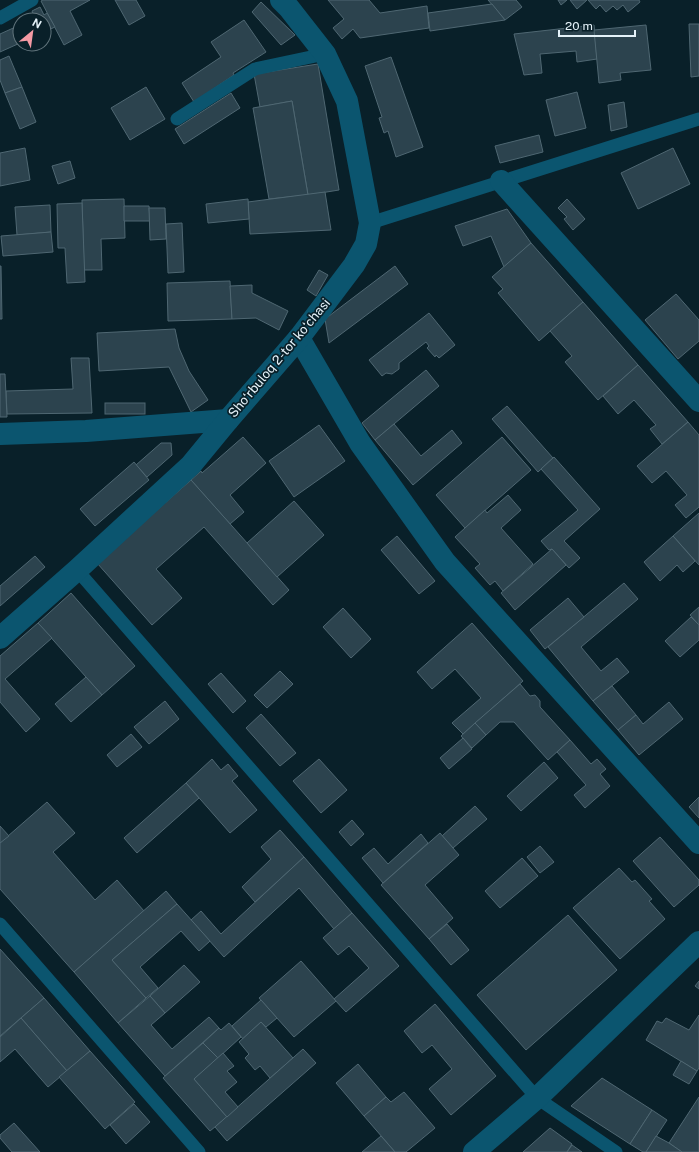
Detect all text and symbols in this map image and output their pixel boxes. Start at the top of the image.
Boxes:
north arrow [12,12,52,52]
scale bar [559,12,635,38]
text: N [30,16,44,31]
text: 20 m [565,19,593,33]
street label: Shoʻrbuloq 2-tor koʻchasi [225,296,333,420]

